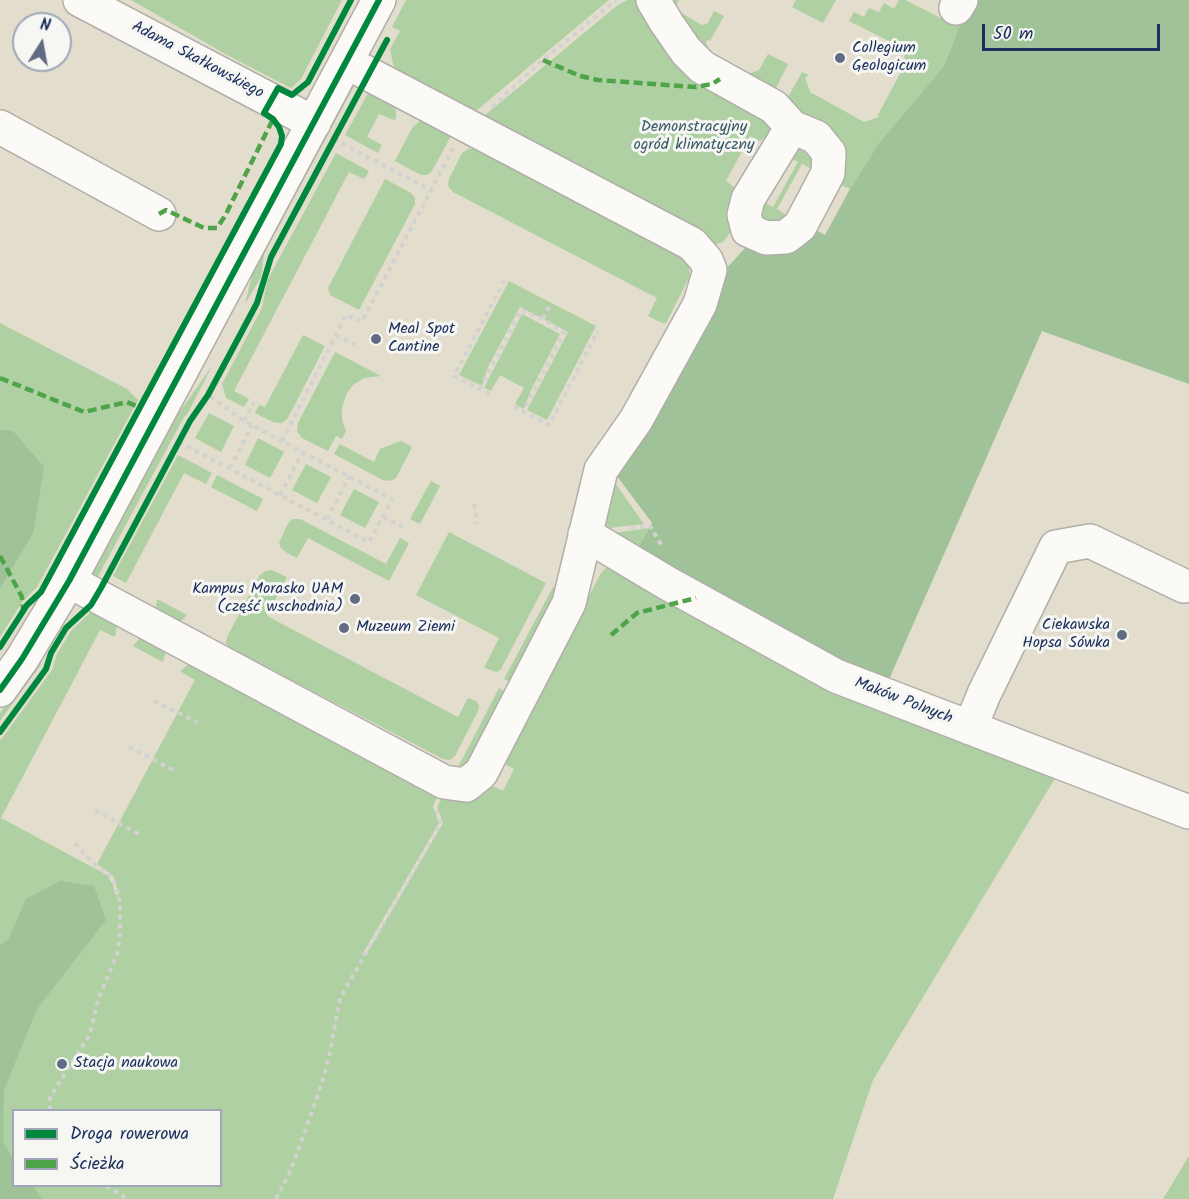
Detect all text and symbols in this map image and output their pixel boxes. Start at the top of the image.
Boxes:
north arrow [12,12,72,72]
scale bar [985,12,1164,50]
text: N [38,13,52,39]
street label: Adama Skałkowskiego [128,18,266,104]
text: 50 m [993,20,1033,49]
place label: Collegium Geologicum [852,39,926,77]
marker: Collegium Geologicum [833,51,847,65]
park label: Demonstracyjny ogród klimatyczny [633,118,755,156]
place label: Meal Spot Cantine [388,320,455,358]
marker: Meal Spot Cantine [369,332,383,346]
place label: Kampus Morasko UAM (część wschodnia) [192,580,343,618]
marker: Kampus Morasko UAM (część wschodnia) [348,592,362,606]
place label: Ciekawska Hopsa Sówka [1022,616,1110,654]
place label: Muzeum Ziemi [356,618,455,638]
marker: Muzeum Ziemi [337,621,351,635]
marker: Ciekawska Hopsa Sówka [1115,628,1129,642]
street label: Maków Polnych [851,674,955,730]
place label: Stacja naukowa [74,1054,178,1074]
marker: Stacja naukowa [55,1057,69,1071]
legend [12,1109,222,1187]
text: Droga rowerowa [70,1120,189,1149]
text: Ścieżka [70,1150,125,1179]

